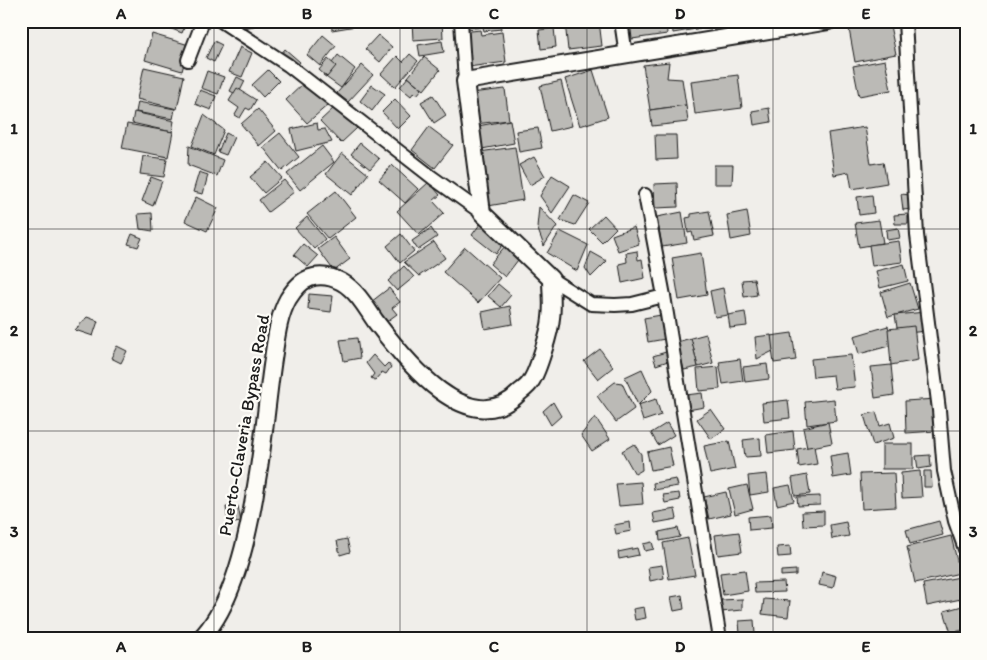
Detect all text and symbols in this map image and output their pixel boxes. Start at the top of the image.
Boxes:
text: A [115,4,127,23]
text: B [302,4,313,23]
text: C [489,4,500,23]
text: D [675,4,686,23]
text: E [862,4,871,23]
text: 1 [10,119,18,138]
text: 1 [969,119,977,138]
street label: Puerto-Claveria Bypass Road [214,312,274,538]
text: 2 [10,321,19,340]
text: 2 [969,321,978,340]
text: 3 [10,522,19,541]
text: 3 [969,522,978,541]
text: A [115,637,127,656]
text: B [302,637,313,656]
text: C [489,637,500,656]
text: D [675,637,686,656]
text: E [862,637,871,656]

